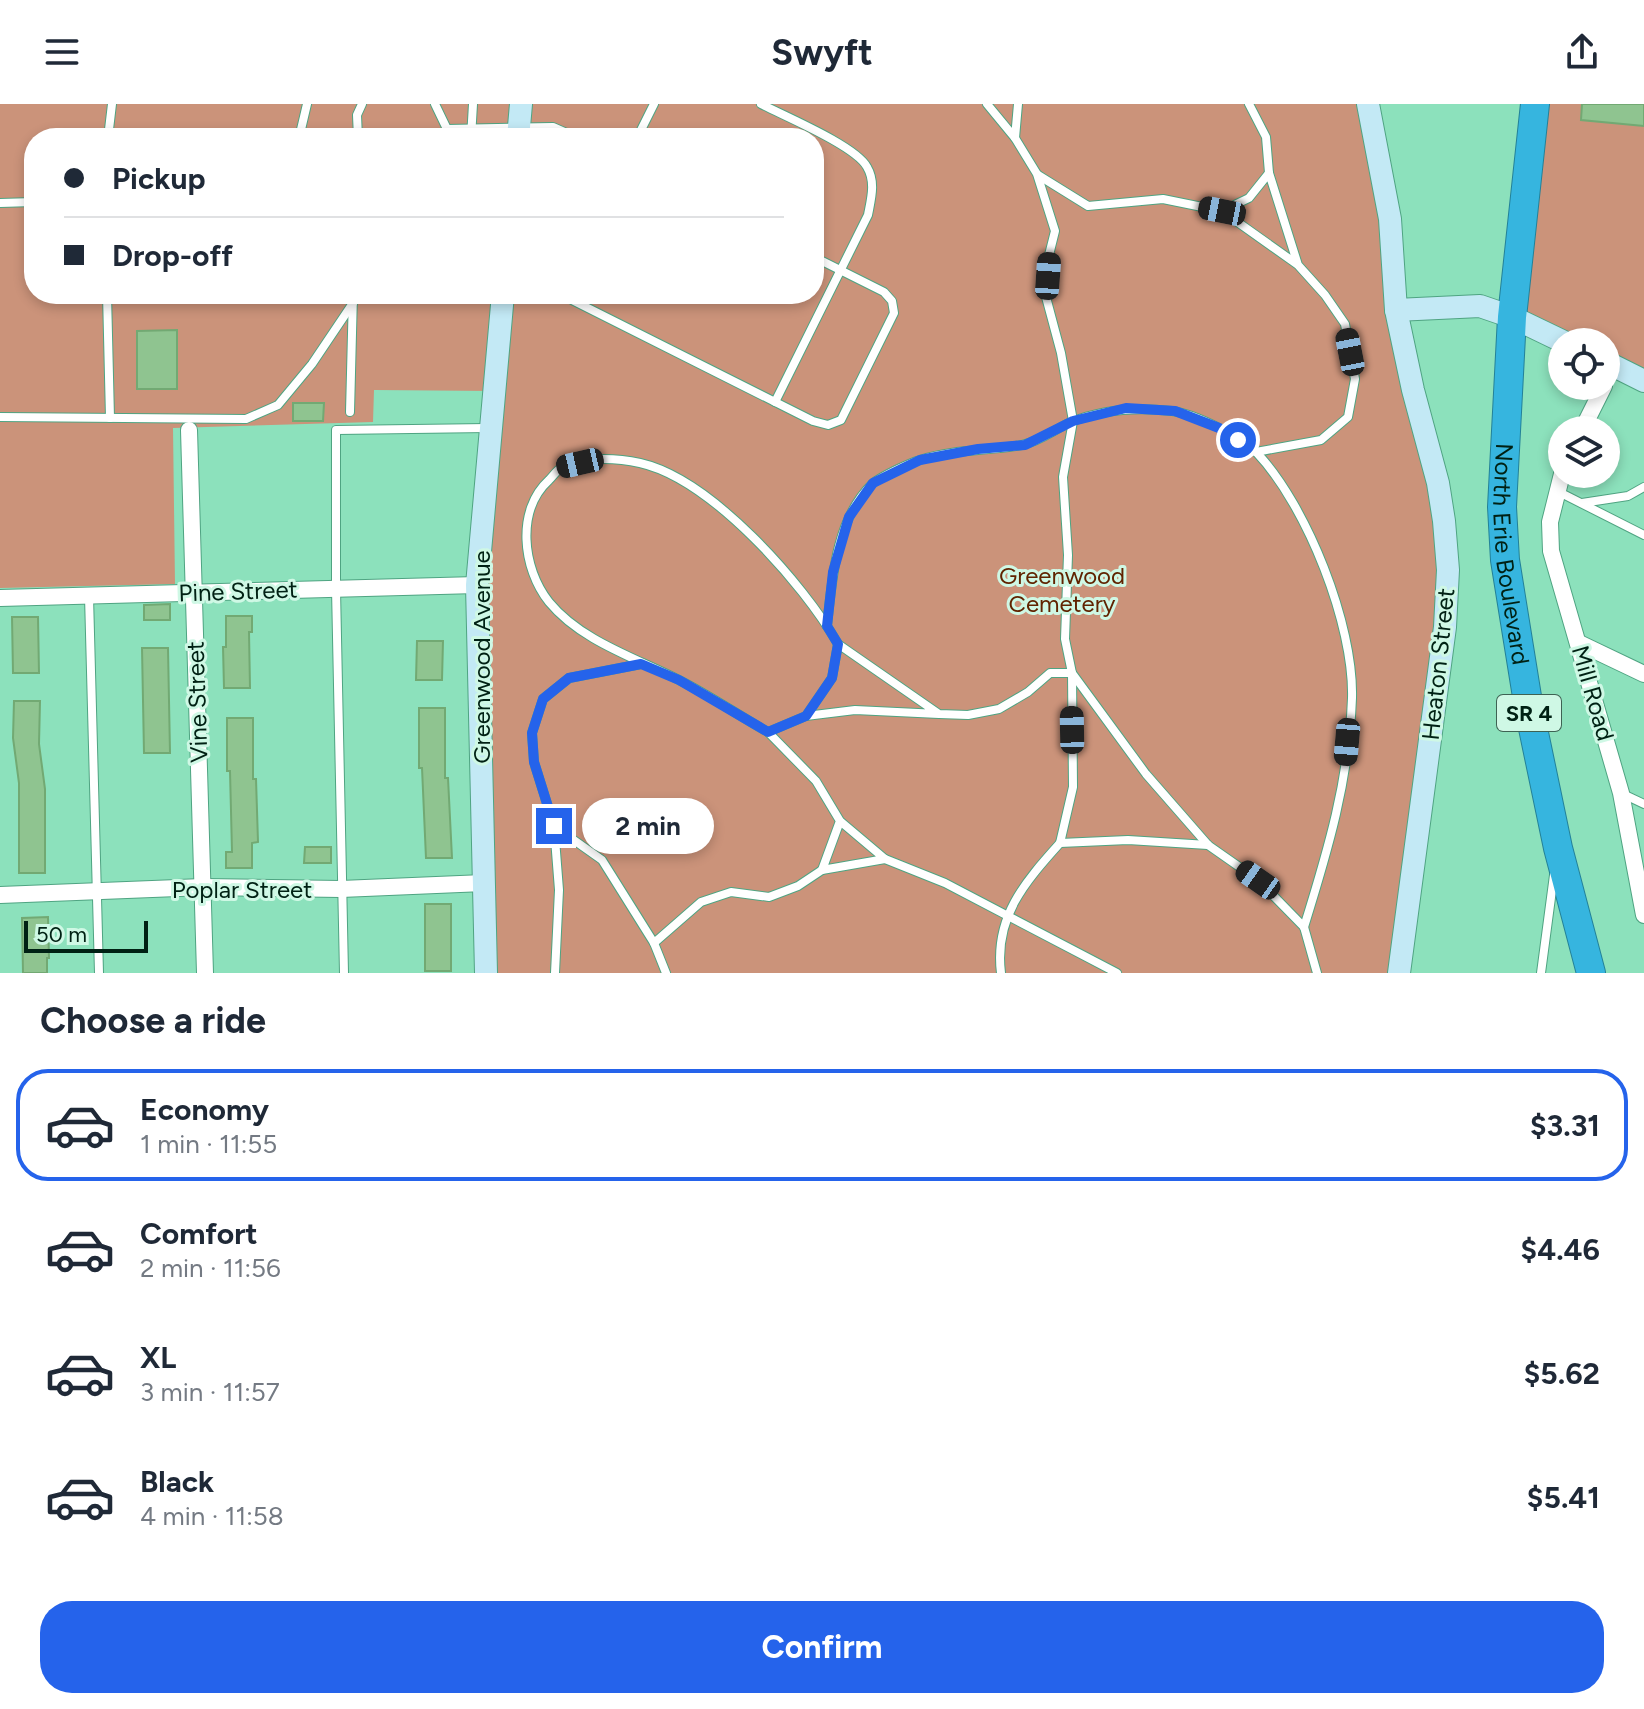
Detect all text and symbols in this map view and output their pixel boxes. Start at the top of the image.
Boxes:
icon: menu [40,30,84,74]
icon: share [1560,30,1604,74]
text: Swyft [771,31,873,74]
text: Pickup [112,160,206,197]
car [1196,195,1248,227]
text: Drop-off [112,237,233,274]
car [1034,251,1062,301]
car [1334,326,1366,378]
map controls [1548,328,1620,488]
button: locate [1548,328,1620,400]
button: layers [1548,416,1620,488]
route start [1220,422,1256,458]
street label: North Erie Boulevard [1487,442,1536,667]
car [554,446,606,480]
street label: Greenwood Avenue [467,550,496,764]
park label: Greenwood Cemetery [999,561,1125,618]
street label: Pine Street [178,574,298,608]
street label: Heaton Street [1416,586,1460,742]
street label: Vine Street [180,641,214,763]
street label: Mill Road [1566,642,1620,744]
road number: SR 4 [1497,695,1561,731]
car [1060,706,1084,754]
car [1333,717,1361,767]
callout: 2 min [582,798,714,854]
route end [536,808,572,844]
text: 2 min [615,810,681,842]
car [1231,856,1285,904]
street label: Poplar Street [172,875,312,904]
scale bar [24,917,148,953]
text: 50 m [36,921,87,948]
text: Choose a ride [40,999,266,1042]
icon: car [44,1089,116,1161]
text: Economy [140,1091,269,1128]
text: $3.31 [1530,1107,1600,1144]
text: 1 min · 11:55 [140,1128,277,1160]
icon: car [44,1213,116,1285]
text: Comfort [140,1215,258,1252]
text: $4.46 [1521,1231,1600,1268]
text: 2 min · 11:56 [140,1252,281,1284]
icon: car [44,1337,116,1409]
text: XL [140,1339,176,1376]
text: $5.62 [1524,1355,1600,1392]
text: 3 min · 11:57 [140,1376,280,1408]
icon: car [44,1461,116,1533]
text: Black [140,1463,214,1500]
text: $5.41 [1527,1479,1600,1516]
text: 4 min · 11:58 [140,1500,284,1532]
button: Confirm [40,1601,1604,1693]

